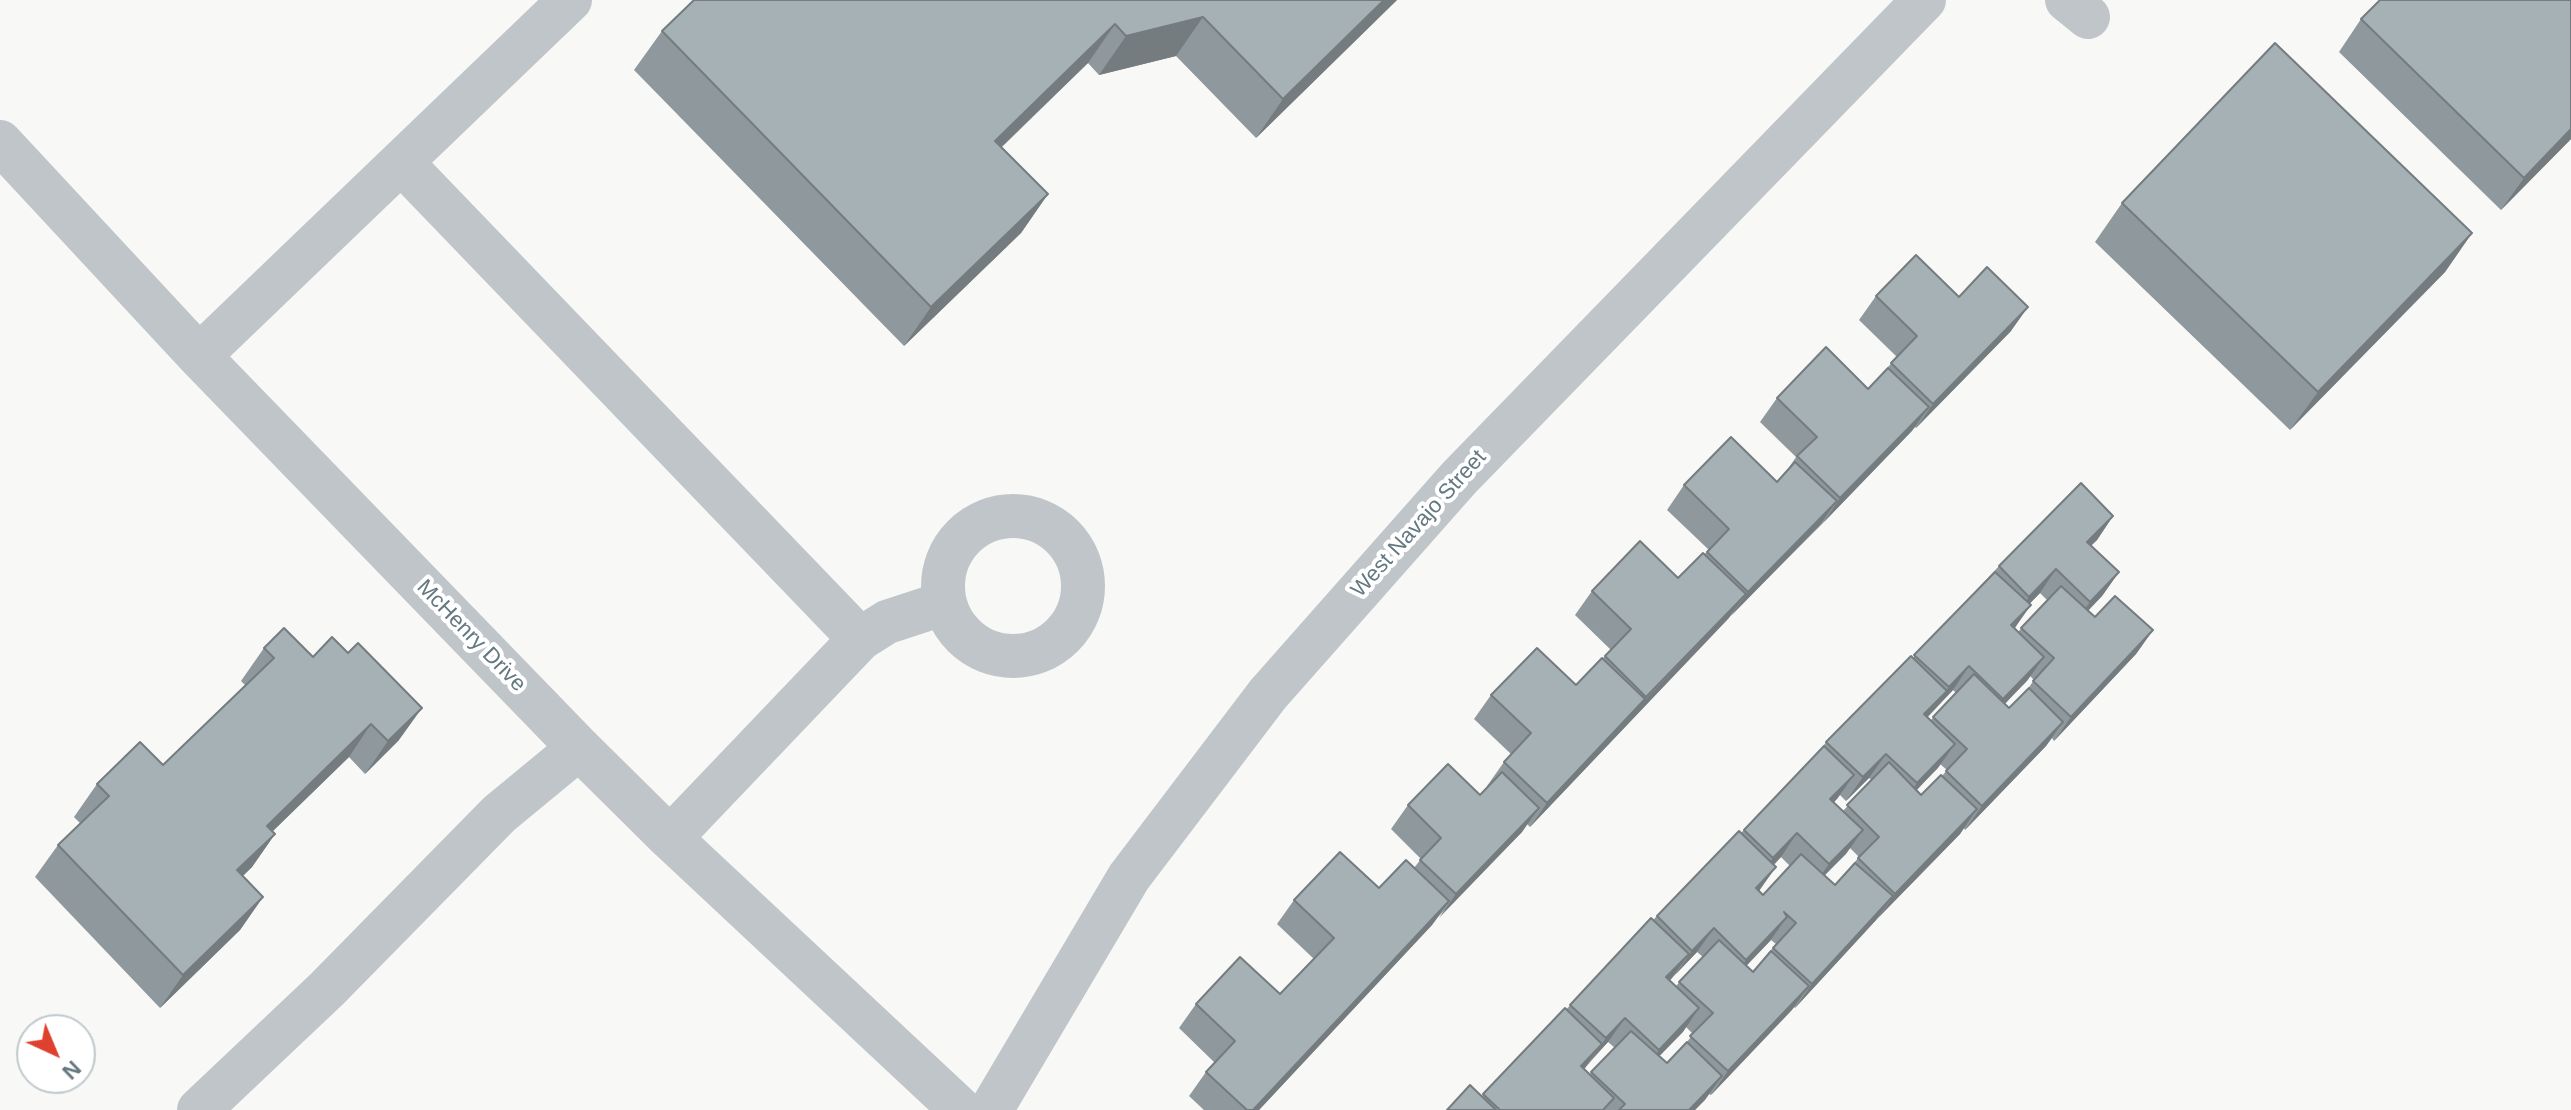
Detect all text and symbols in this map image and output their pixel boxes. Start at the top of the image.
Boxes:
street label: West Navajo Street [1346,445,1492,603]
street label: McHenry Drive [411,575,531,697]
north arrow [16,1014,96,1094]
text: N [57,1056,86,1085]

